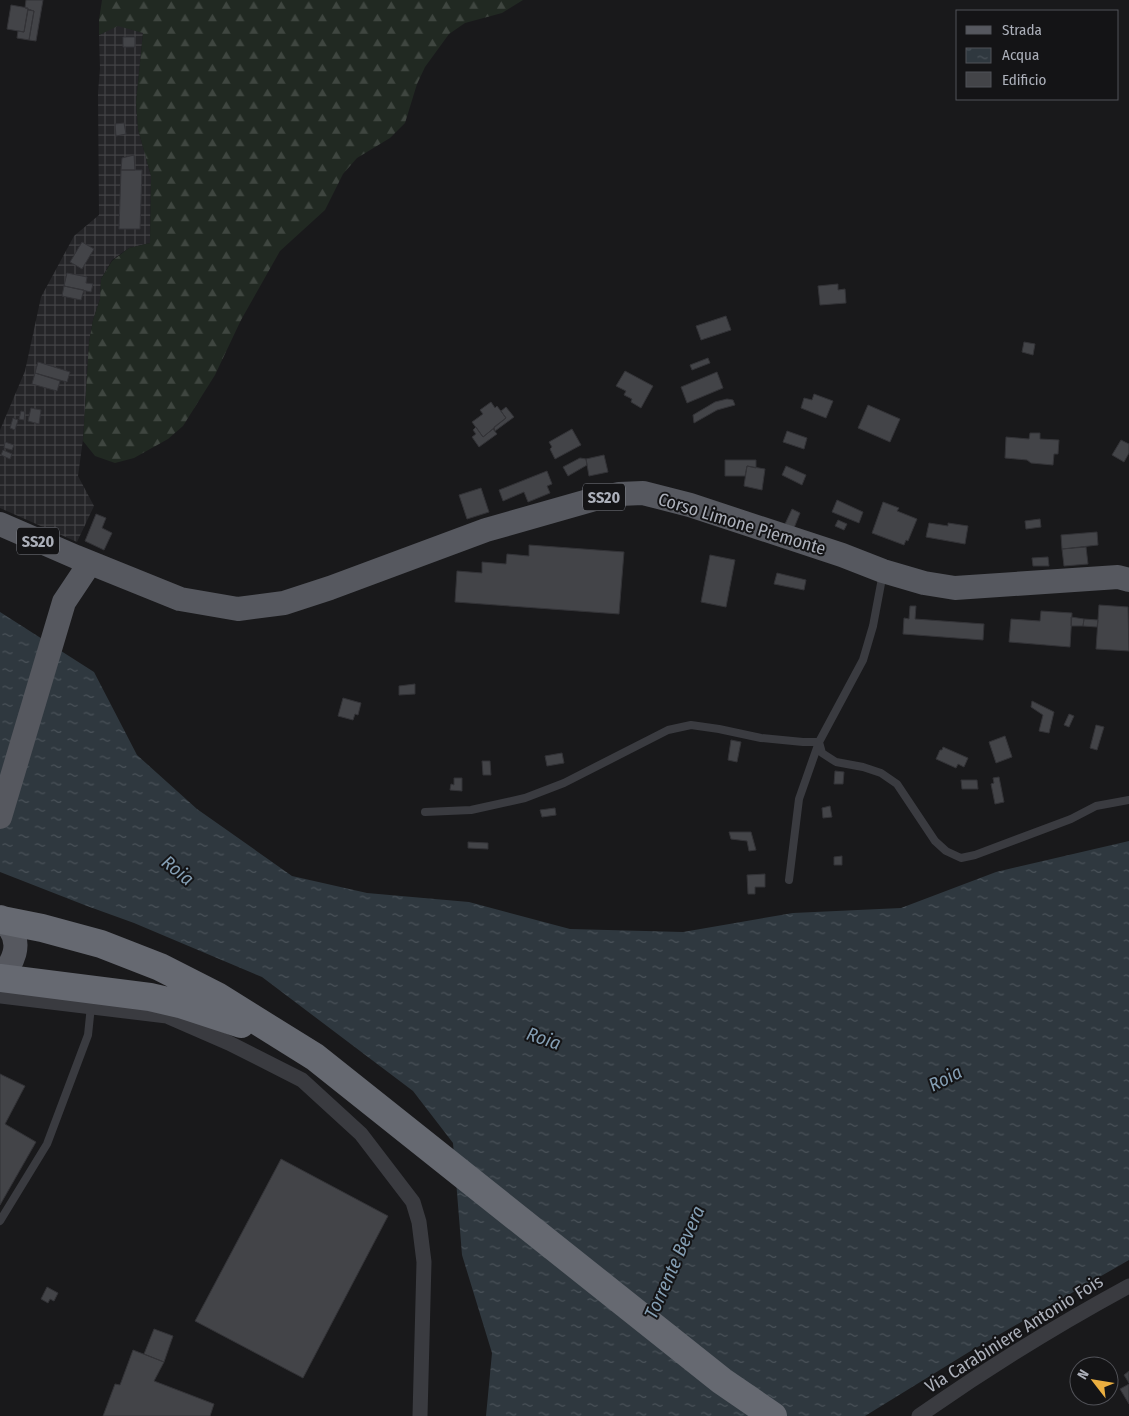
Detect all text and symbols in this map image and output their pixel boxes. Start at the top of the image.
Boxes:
legend [956,10,1119,100]
text: Strada [1002,21,1042,39]
text: Acqua [1002,46,1039,64]
text: Edificio [1002,71,1047,89]
road number: SS20 [583,484,625,511]
street label: Corso Limone Piemonte [655,488,829,560]
road number: SS20 [17,528,59,554]
water label: Roia [157,851,198,890]
water label: Roia [524,1022,564,1055]
water label: Roia [925,1060,966,1097]
water label: Torrente Bevera [639,1202,710,1322]
street label: Via Carabiniere Antonio Fois [921,1270,1107,1398]
north arrow [1069,1356,1119,1406]
text: N [1074,1367,1093,1383]

